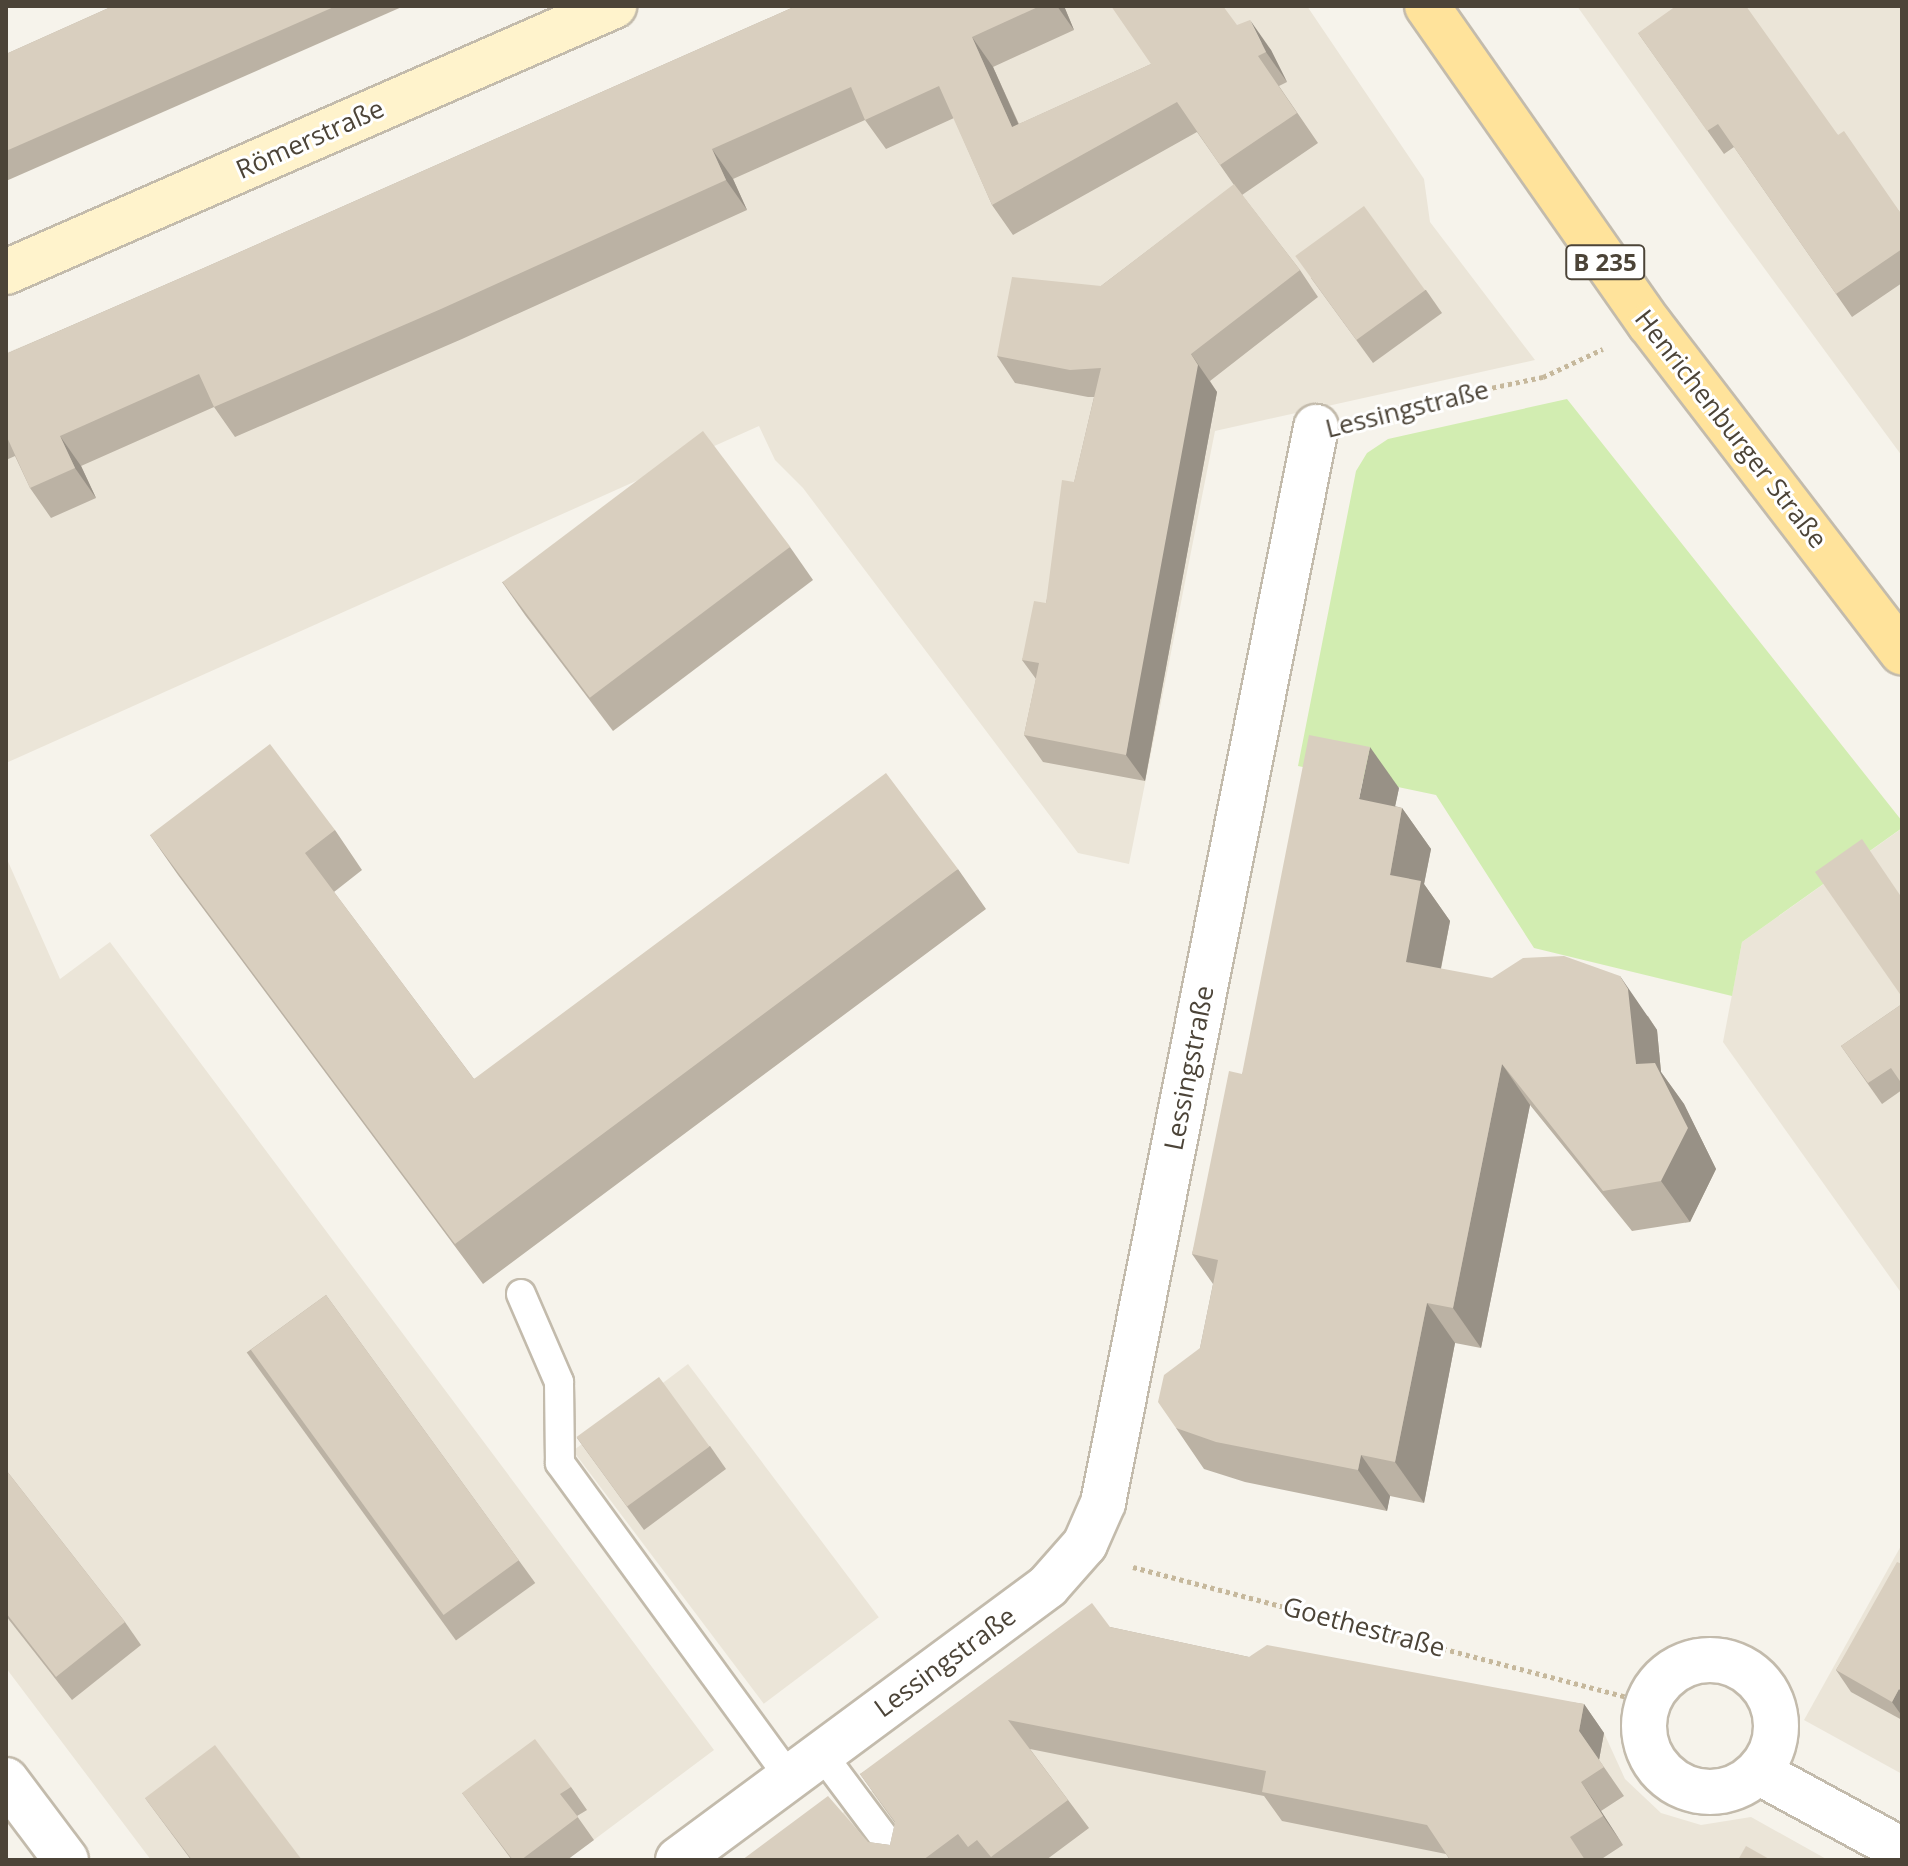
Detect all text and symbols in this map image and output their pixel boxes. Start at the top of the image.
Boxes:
street label: Römerstraße [231,93,389,185]
road number: B 235 [1565,242,1645,282]
street label: Henrichenburger Straße [1628,304,1834,554]
street label: Lessingstraße [1322,374,1492,444]
street label: Lessingstraße [1158,983,1220,1153]
street label: Goethestraße [1280,1590,1448,1664]
street label: Lessingstraße [868,1600,1022,1724]

